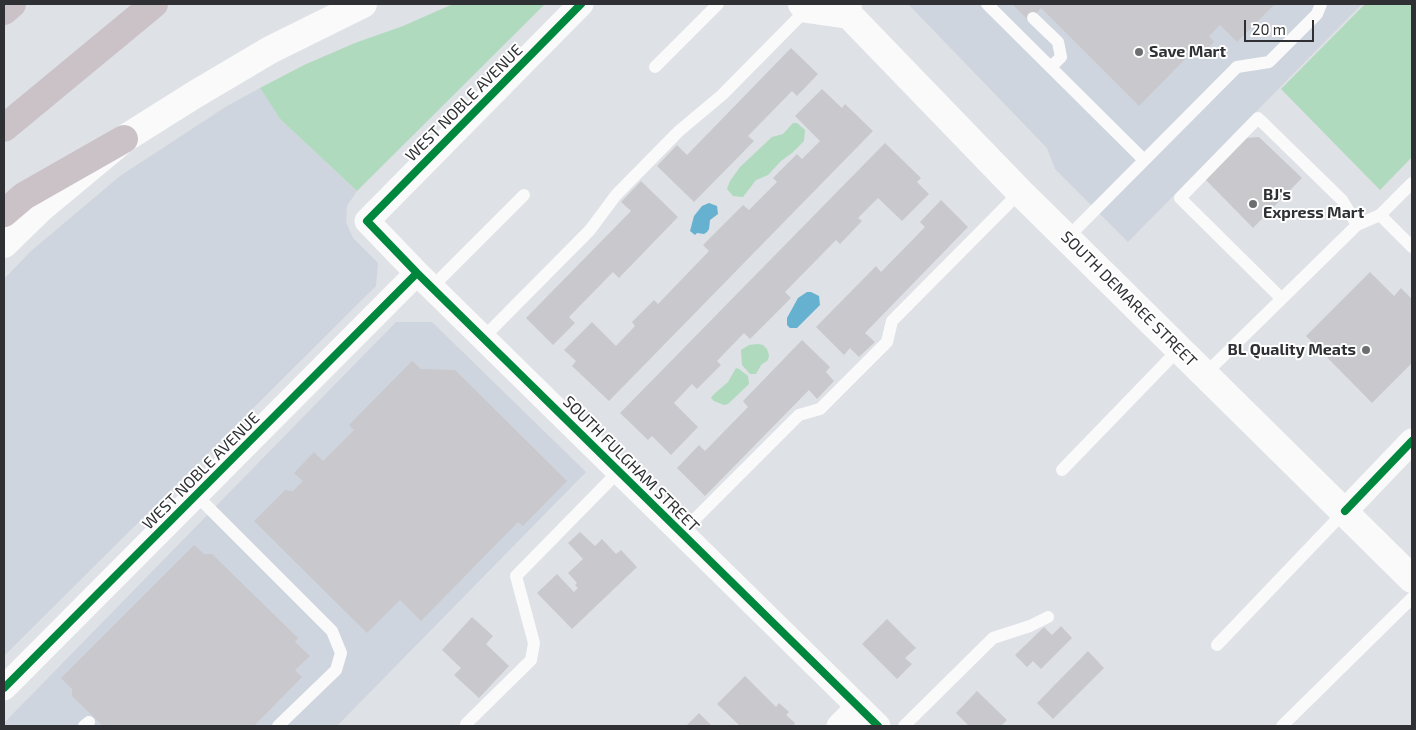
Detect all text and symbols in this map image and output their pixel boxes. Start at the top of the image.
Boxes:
scale bar [1246,10,1316,42]
text: 20 m [1252,20,1286,38]
street label: WEST NOBLE AVENUE [401,40,527,166]
place label: Save Mart [1149,42,1226,62]
marker: Save Mart [1133,46,1145,58]
place label: BJ's Express Mart [1263,185,1364,223]
marker: BJ's Express Mart [1247,198,1259,210]
street label: SOUTH DEMAREE STREET [1057,227,1201,371]
place label: BL Quality Meats [1228,340,1356,360]
marker: BL Quality Meats [1360,344,1372,356]
street label: SOUTH FULGHAM STREET [559,392,703,536]
street label: WEST NOBLE AVENUE [138,408,264,534]

